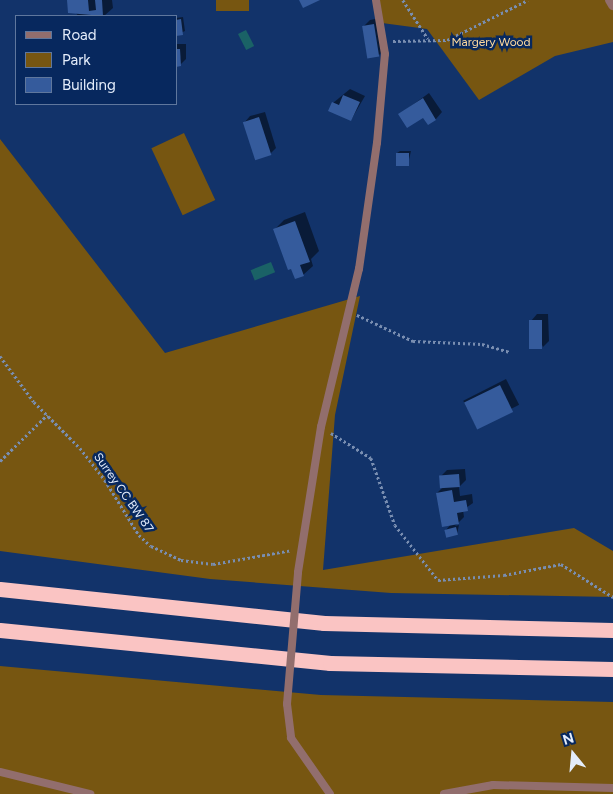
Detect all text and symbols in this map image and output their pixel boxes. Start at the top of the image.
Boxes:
legend [15,15,178,105]
text: Road [62,26,97,44]
park label: Margery Wood [451,36,531,50]
text: Park [62,51,91,69]
text: Building [62,76,116,94]
street label: Surrey CC BW 87 [90,450,156,536]
north arrow [548,729,598,779]
text: N [561,729,576,749]

